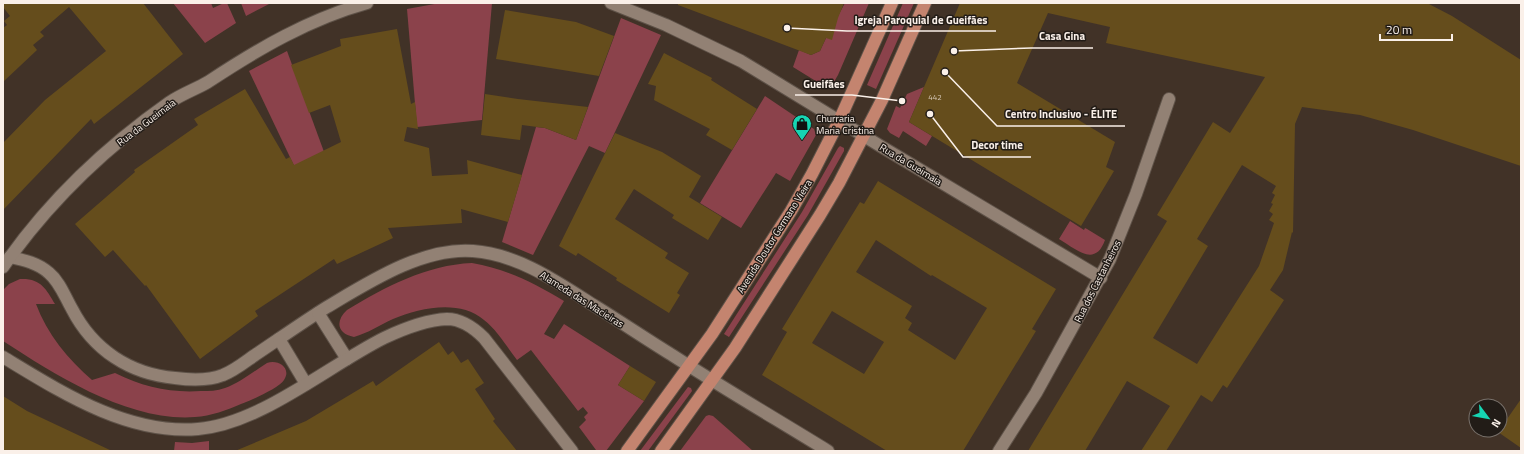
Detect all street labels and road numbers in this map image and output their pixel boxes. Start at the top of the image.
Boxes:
street label: Rua da Gueimaia [114,95,179,150]
street label: Rua da Gueimaia [877,140,945,189]
street label: Avenida Doutor Germano Vieira [733,176,816,296]
street label: Rua dos Castanheiros [1070,237,1125,325]
street label: Alameda das Macieiras [537,267,627,332]

